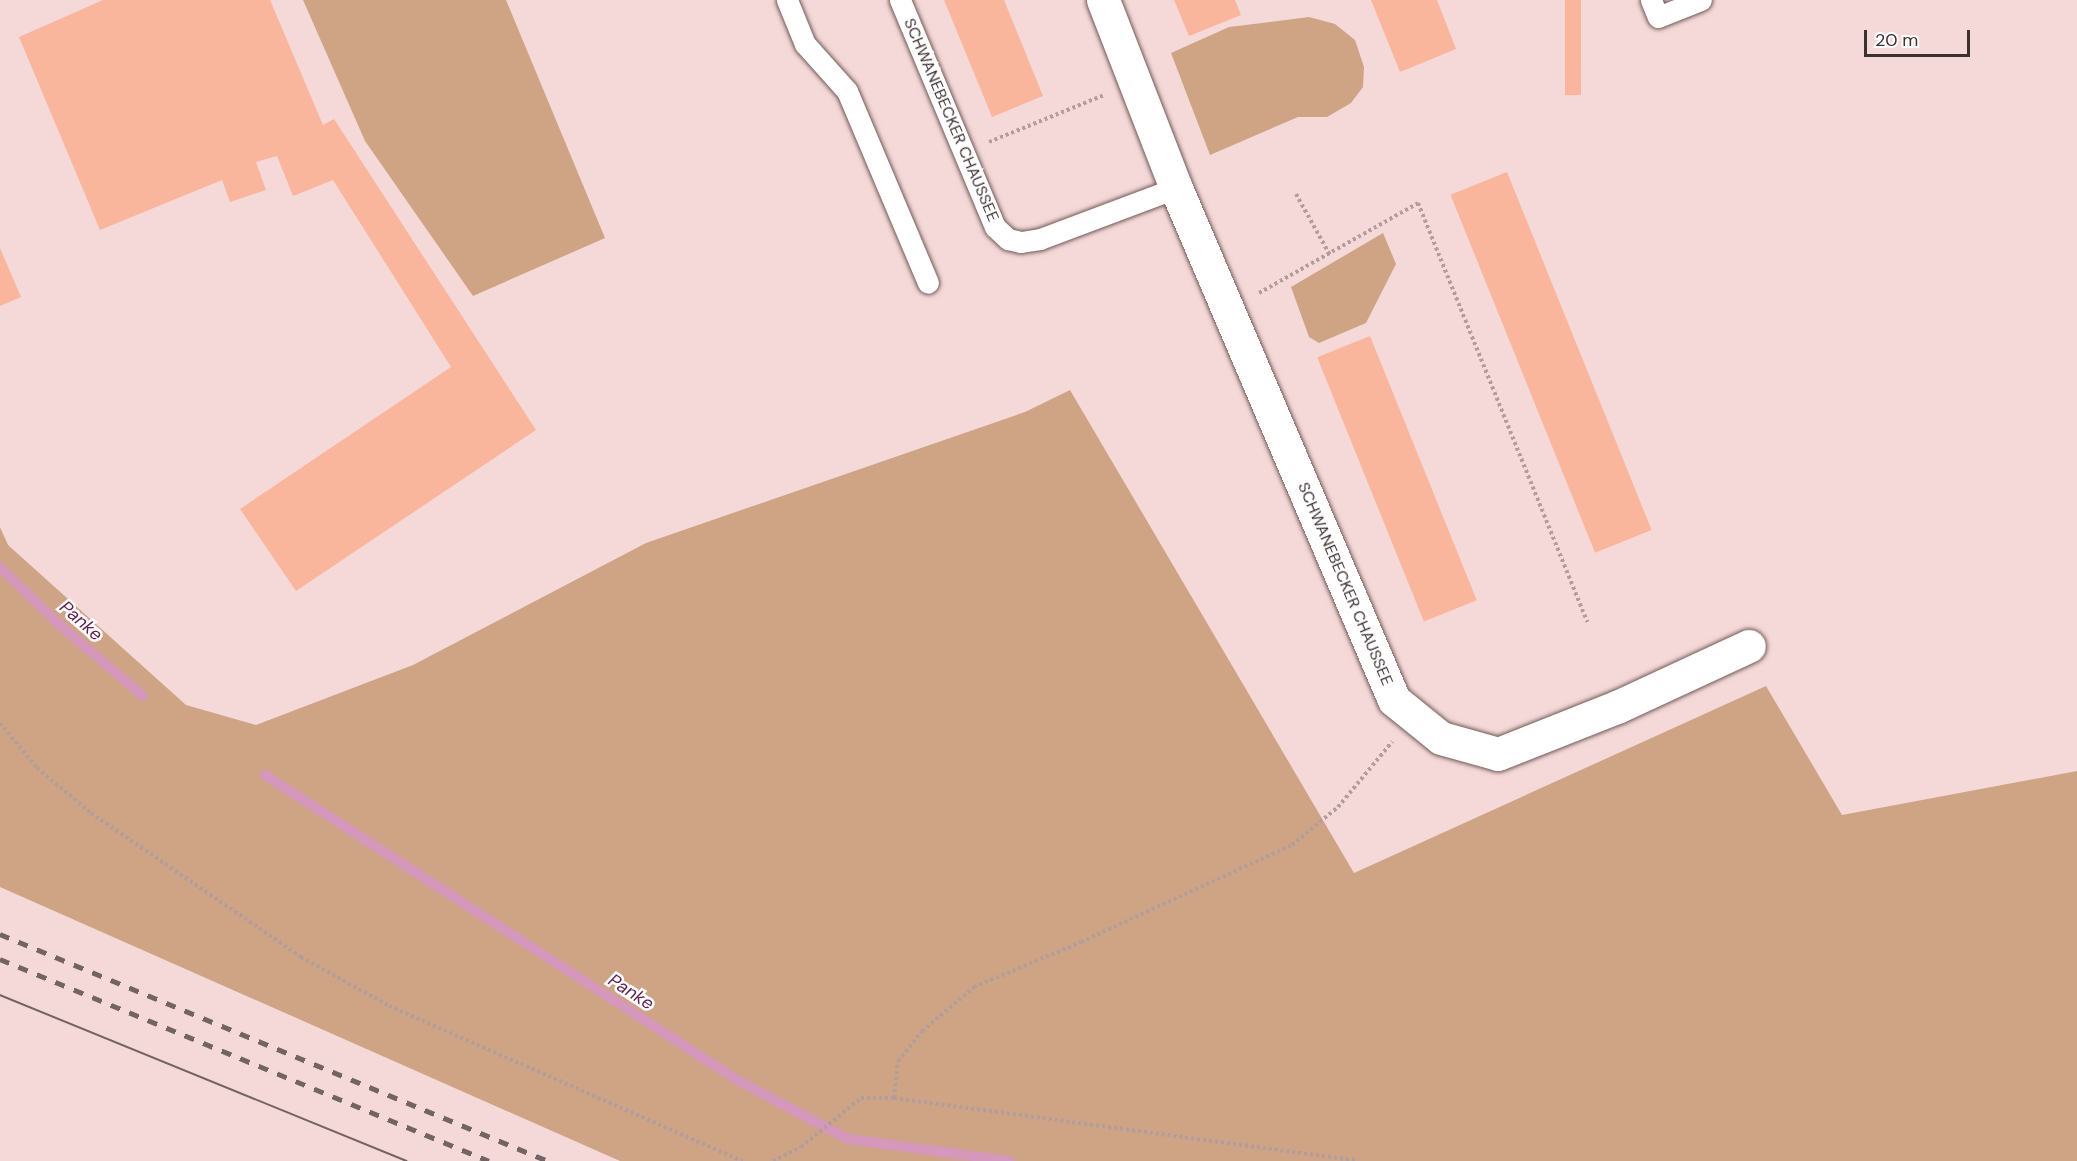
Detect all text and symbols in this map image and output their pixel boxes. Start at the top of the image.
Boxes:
street label: SCHWANEBECKER CHAUSSEE [899,16,1003,224]
scale bar [1867,18,1974,56]
text: 20 m [1875,28,1918,52]
street label: SCHWANEBECKER CHAUSSEE [1293,480,1397,688]
water label: Panke [55,597,107,645]
water label: Panke [604,969,658,1015]

